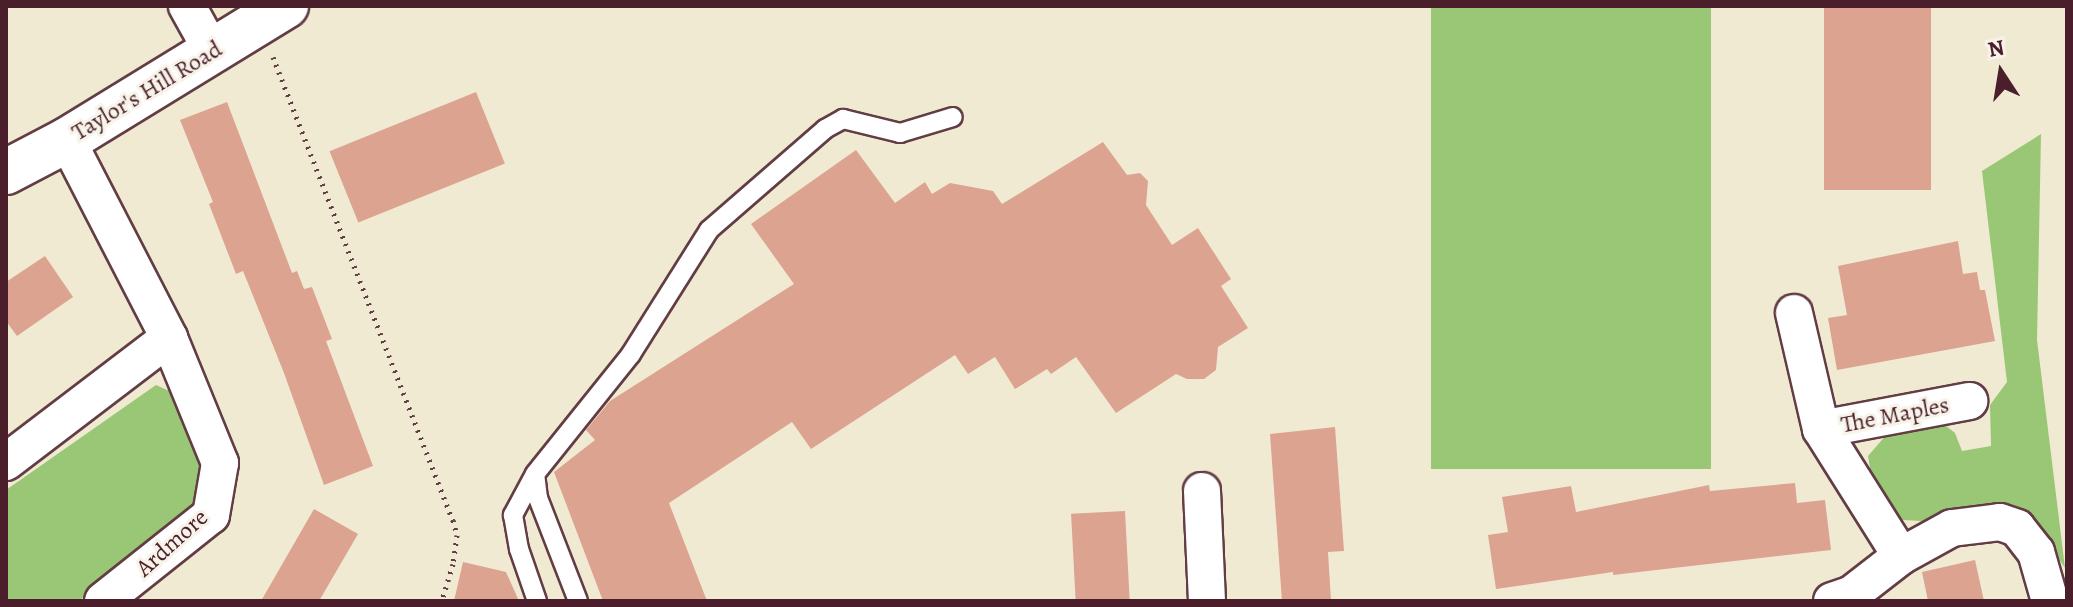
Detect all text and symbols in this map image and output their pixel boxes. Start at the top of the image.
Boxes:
north arrow [1961,32,2041,112]
text: N [1985,32,2007,65]
street label: Taylor's Hill Road [67,35,227,147]
street label: The Maples [1839,390,1951,440]
street label: Ardmore [130,503,214,583]

